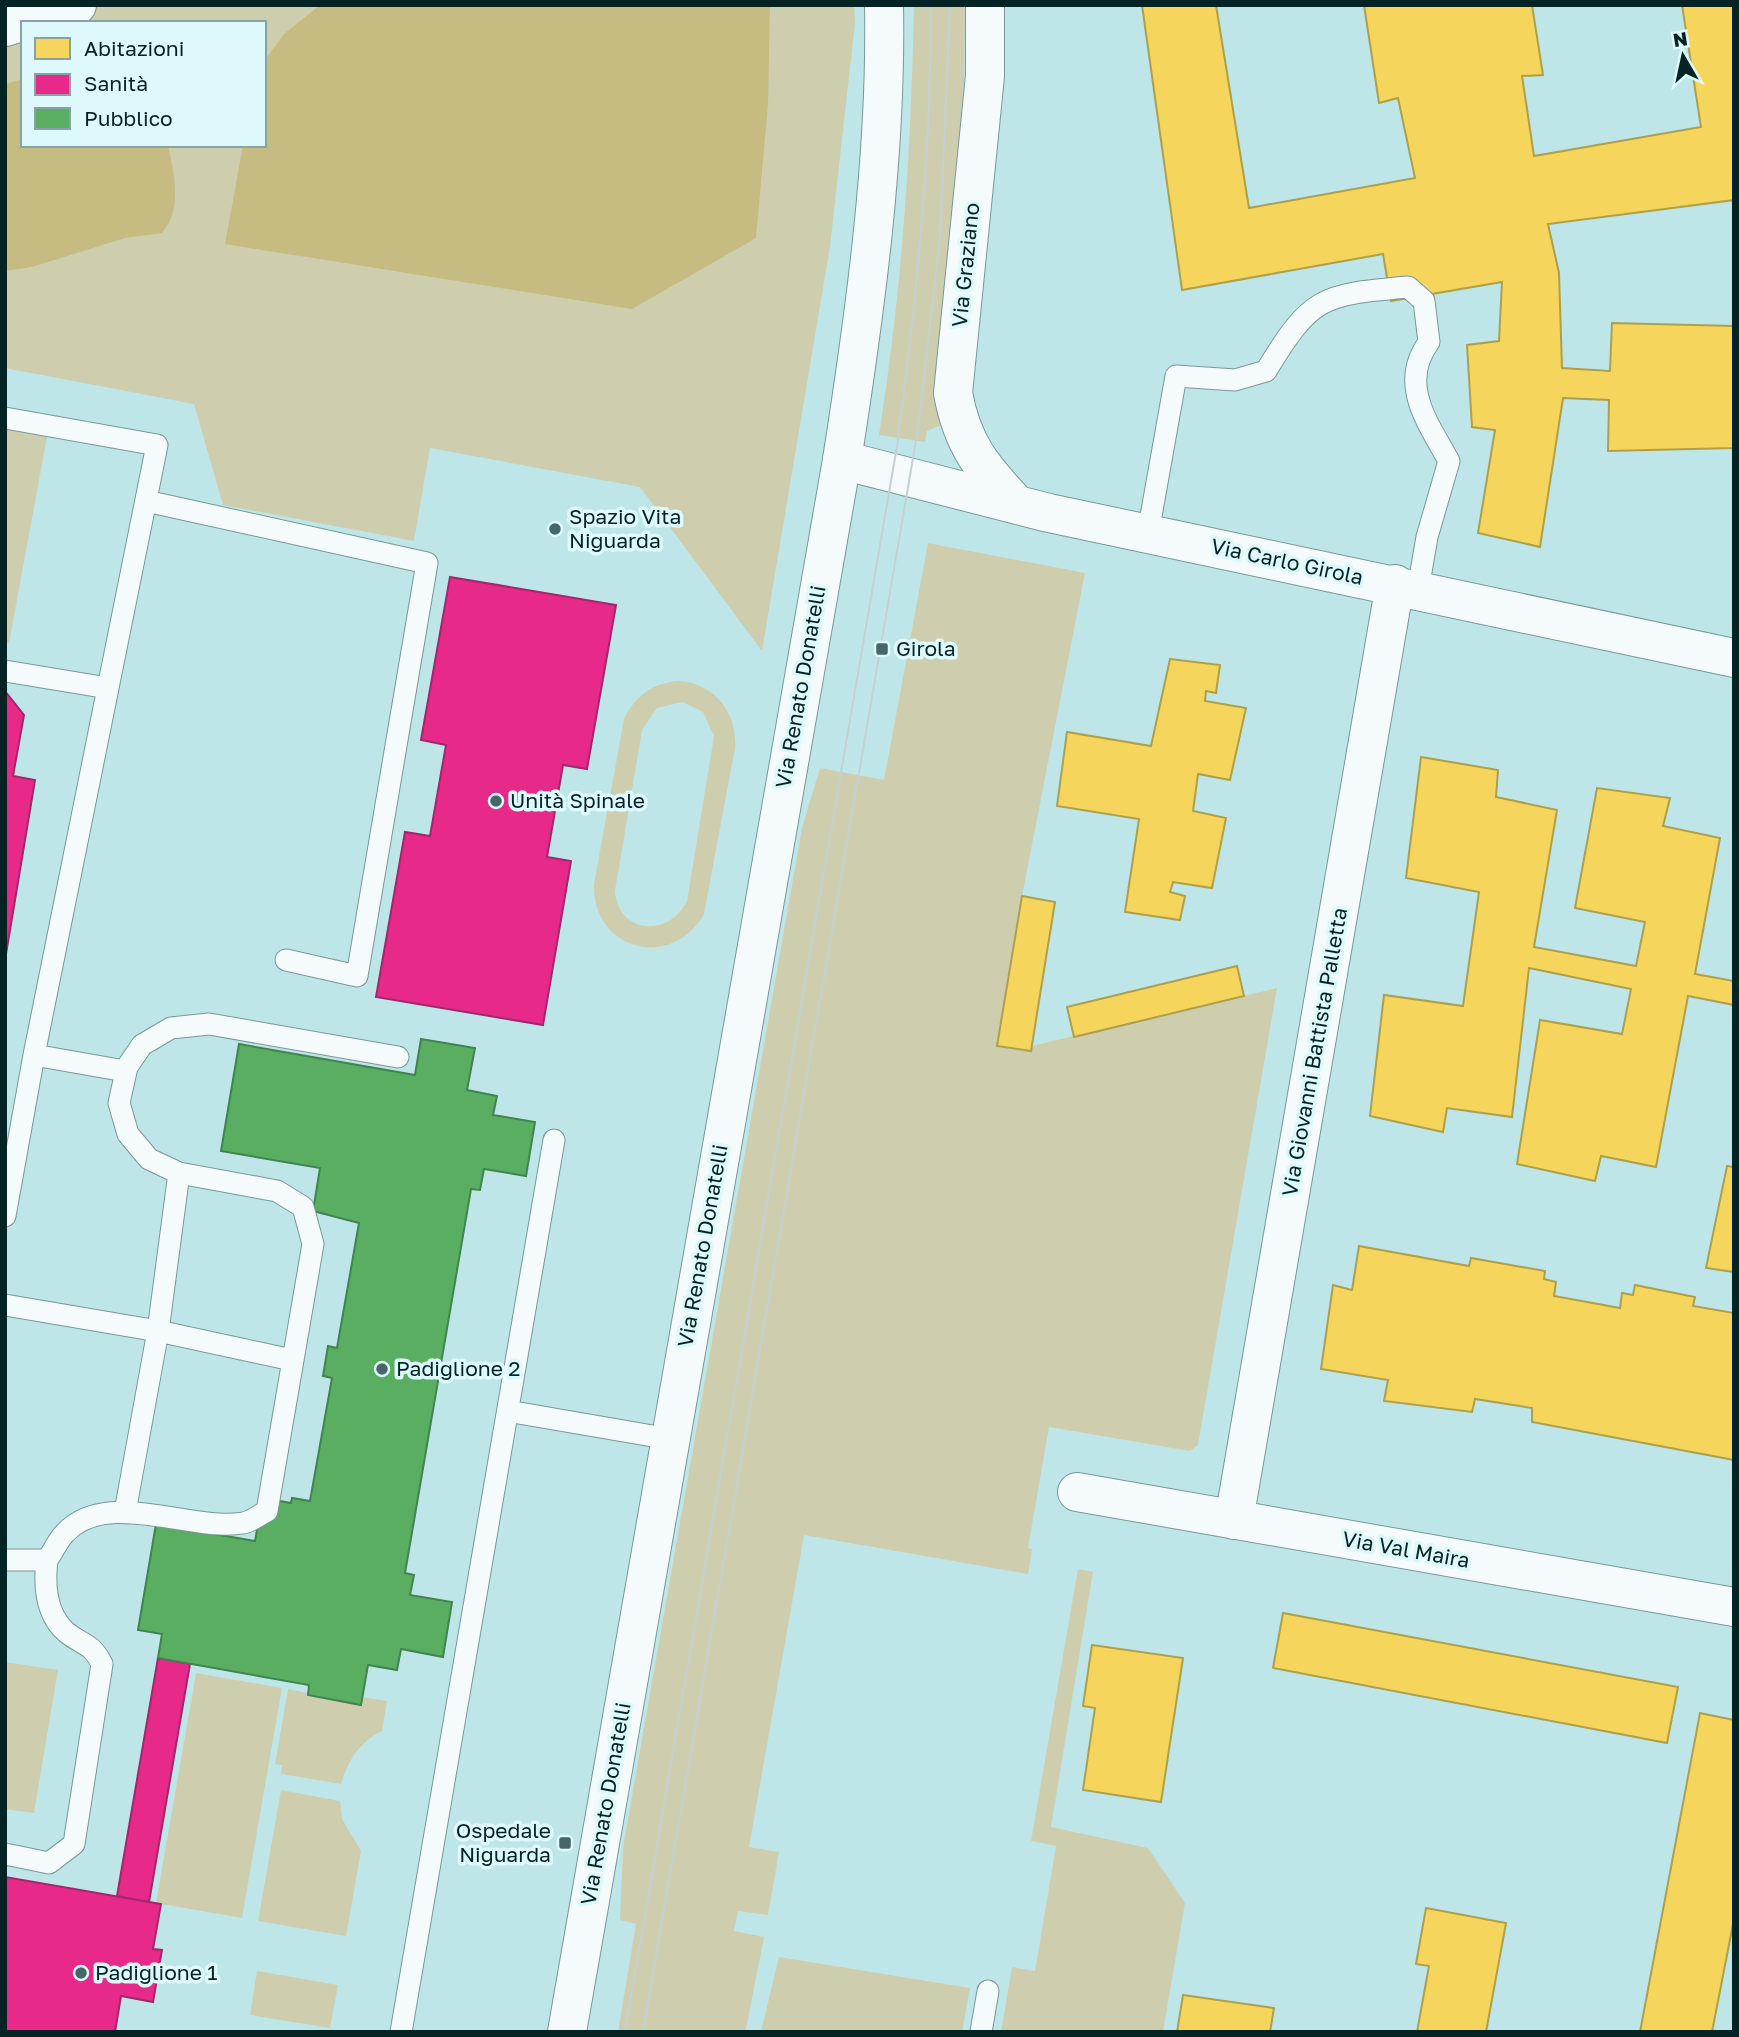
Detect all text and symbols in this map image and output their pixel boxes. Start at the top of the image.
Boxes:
legend [21,21,266,147]
north arrow [1648,21,1718,91]
text: N [1671,26,1689,51]
text: Abitazioni [84,35,184,61]
text: Sanità [84,70,148,96]
text: Pubblico [84,105,173,131]
street label: Via Graziano [946,201,984,329]
place label: Spazio Vita Niguarda [569,503,681,553]
marker: Spazio Vita Niguarda [547,521,563,537]
street label: Via Carlo Girola [1209,532,1366,590]
street label: Via Renato Donatelli [769,583,831,790]
place label: Girola [896,635,956,661]
marker: Girola [874,641,890,657]
place label: Unità Spinale [510,787,645,813]
marker: Unità Spinale [488,793,504,809]
street label: Via Giovanni Battista Palletta [1276,905,1352,1198]
street label: Via Renato Donatelli [671,1142,733,1349]
place label: Padiglione 2 [396,1355,520,1381]
marker: Padiglione 2 [374,1361,390,1377]
street label: Via Val Maira [1340,1525,1472,1573]
street label: Via Renato Donatelli [574,1700,636,1907]
place label: Ospedale Niguarda [456,1817,551,1867]
marker: Ospedale Niguarda [557,1835,573,1851]
place label: Padiglione 1 [95,1959,217,1985]
marker: Padiglione 1 [73,1965,89,1981]

